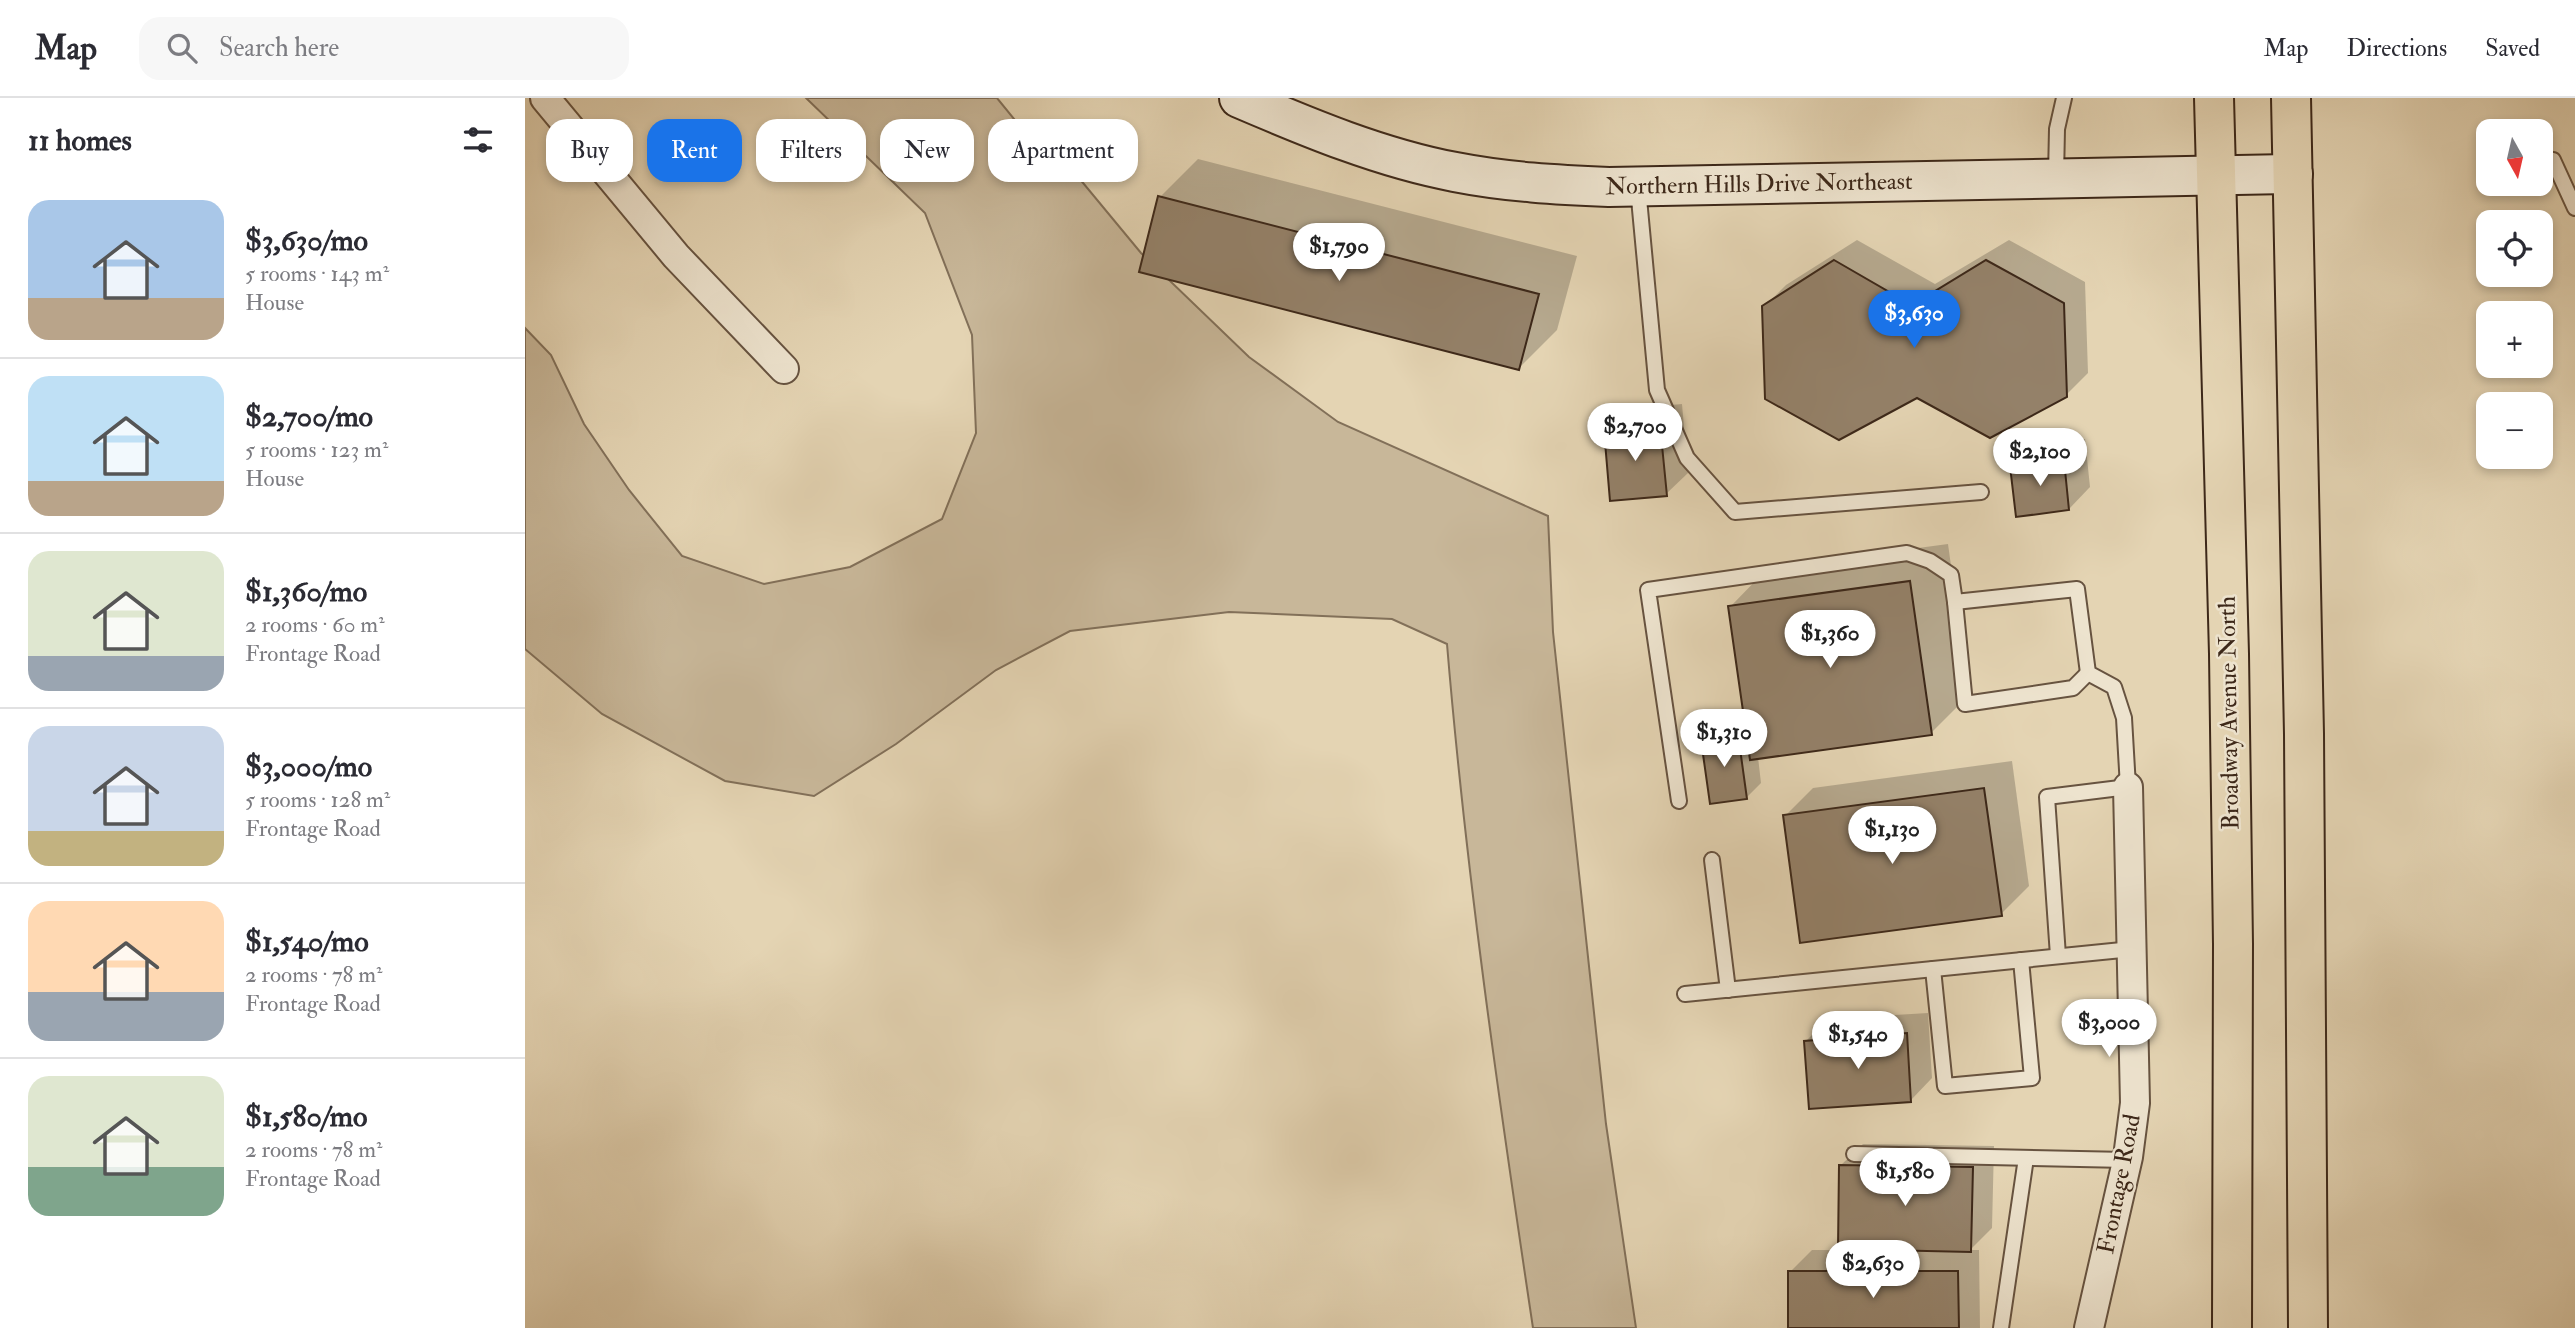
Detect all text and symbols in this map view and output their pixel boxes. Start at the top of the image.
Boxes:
search box [139,17,629,80]
text: Map [35,28,97,69]
icon: search [163,29,201,67]
text: Search here [219,32,339,64]
text: Map [2263,33,2308,64]
text: Directions [2346,33,2447,64]
text: Saved [2485,33,2540,64]
chip: Buy [546,119,633,182]
chip: Rent [647,119,742,182]
chip: Filters [756,119,866,182]
chip: New [880,119,974,182]
chip: Apartment [988,119,1138,182]
north arrow [2476,119,2553,196]
map controls [2476,119,2553,469]
icon: filters [459,121,497,159]
text: 11 homes [28,122,132,159]
street label: Northern Hills Drive Northeast [1605,166,1913,202]
button: locate [2476,210,2553,287]
text: $3,630/mo [245,222,368,259]
pin: $1,790 [1282,223,1396,283]
icon: home [84,228,168,312]
text: $1,790 [1309,231,1369,260]
text: 5 rooms · 143 m² [245,259,389,288]
text: House [245,288,304,317]
pin: $3,630 [1857,290,1971,350]
text: $3,630 [1884,298,1944,327]
button: + [2476,301,2553,378]
button: − [2476,392,2553,469]
text: $2,700/mo [245,398,373,435]
icon: home [84,404,168,488]
pin: $2,700 [1578,404,1692,463]
text: $2,700 [1603,411,1667,440]
pin: $2,100 [1983,428,2097,488]
text: 5 rooms · 123 m² [245,435,388,464]
text: $2,100 [2009,436,2071,465]
text: House [245,464,304,493]
text: $1,360/mo [245,573,367,610]
icon: home [84,579,168,663]
street label: Broadway Avenue North [2211,595,2247,830]
text: 2 rooms · 60 m² [245,610,385,639]
pin: $1,360 [1773,610,1887,670]
text: $1,360 [1801,618,1859,647]
text: Frontage Road [245,639,381,668]
pin: $1,310 [1667,710,1781,769]
text: $1,310 [1696,717,1752,746]
text: $3,000/mo [245,748,372,785]
icon: home [84,754,168,838]
text: 5 rooms · 128 m² [245,785,390,814]
pin: $1,130 [1835,806,1949,866]
text: Frontage Road [245,814,381,843]
text: $1,130 [1864,814,1920,843]
text: $1,540/mo [245,923,369,960]
icon: home [84,929,168,1013]
text: 2 rooms · 78 m² [245,960,383,989]
text: Frontage Road [245,989,381,1018]
pin: $3,000 [2052,1000,2166,1059]
text: $3,000 [2078,1007,2140,1036]
pin: $1,540 [1801,1012,1915,1071]
text: $1,540 [1828,1019,1888,1048]
text: $1,580/mo [245,1098,367,1135]
icon: home [84,1104,168,1188]
street label: Frontage Road [2090,1111,2148,1257]
text: 2 rooms · 78 m² [245,1135,383,1164]
pin: $1,580 [1848,1148,1962,1208]
text: $1,580 [1875,1156,1935,1185]
text: Frontage Road [245,1164,381,1193]
pin: $2,630 [1816,1240,1930,1300]
text: $2,630 [1842,1248,1904,1277]

